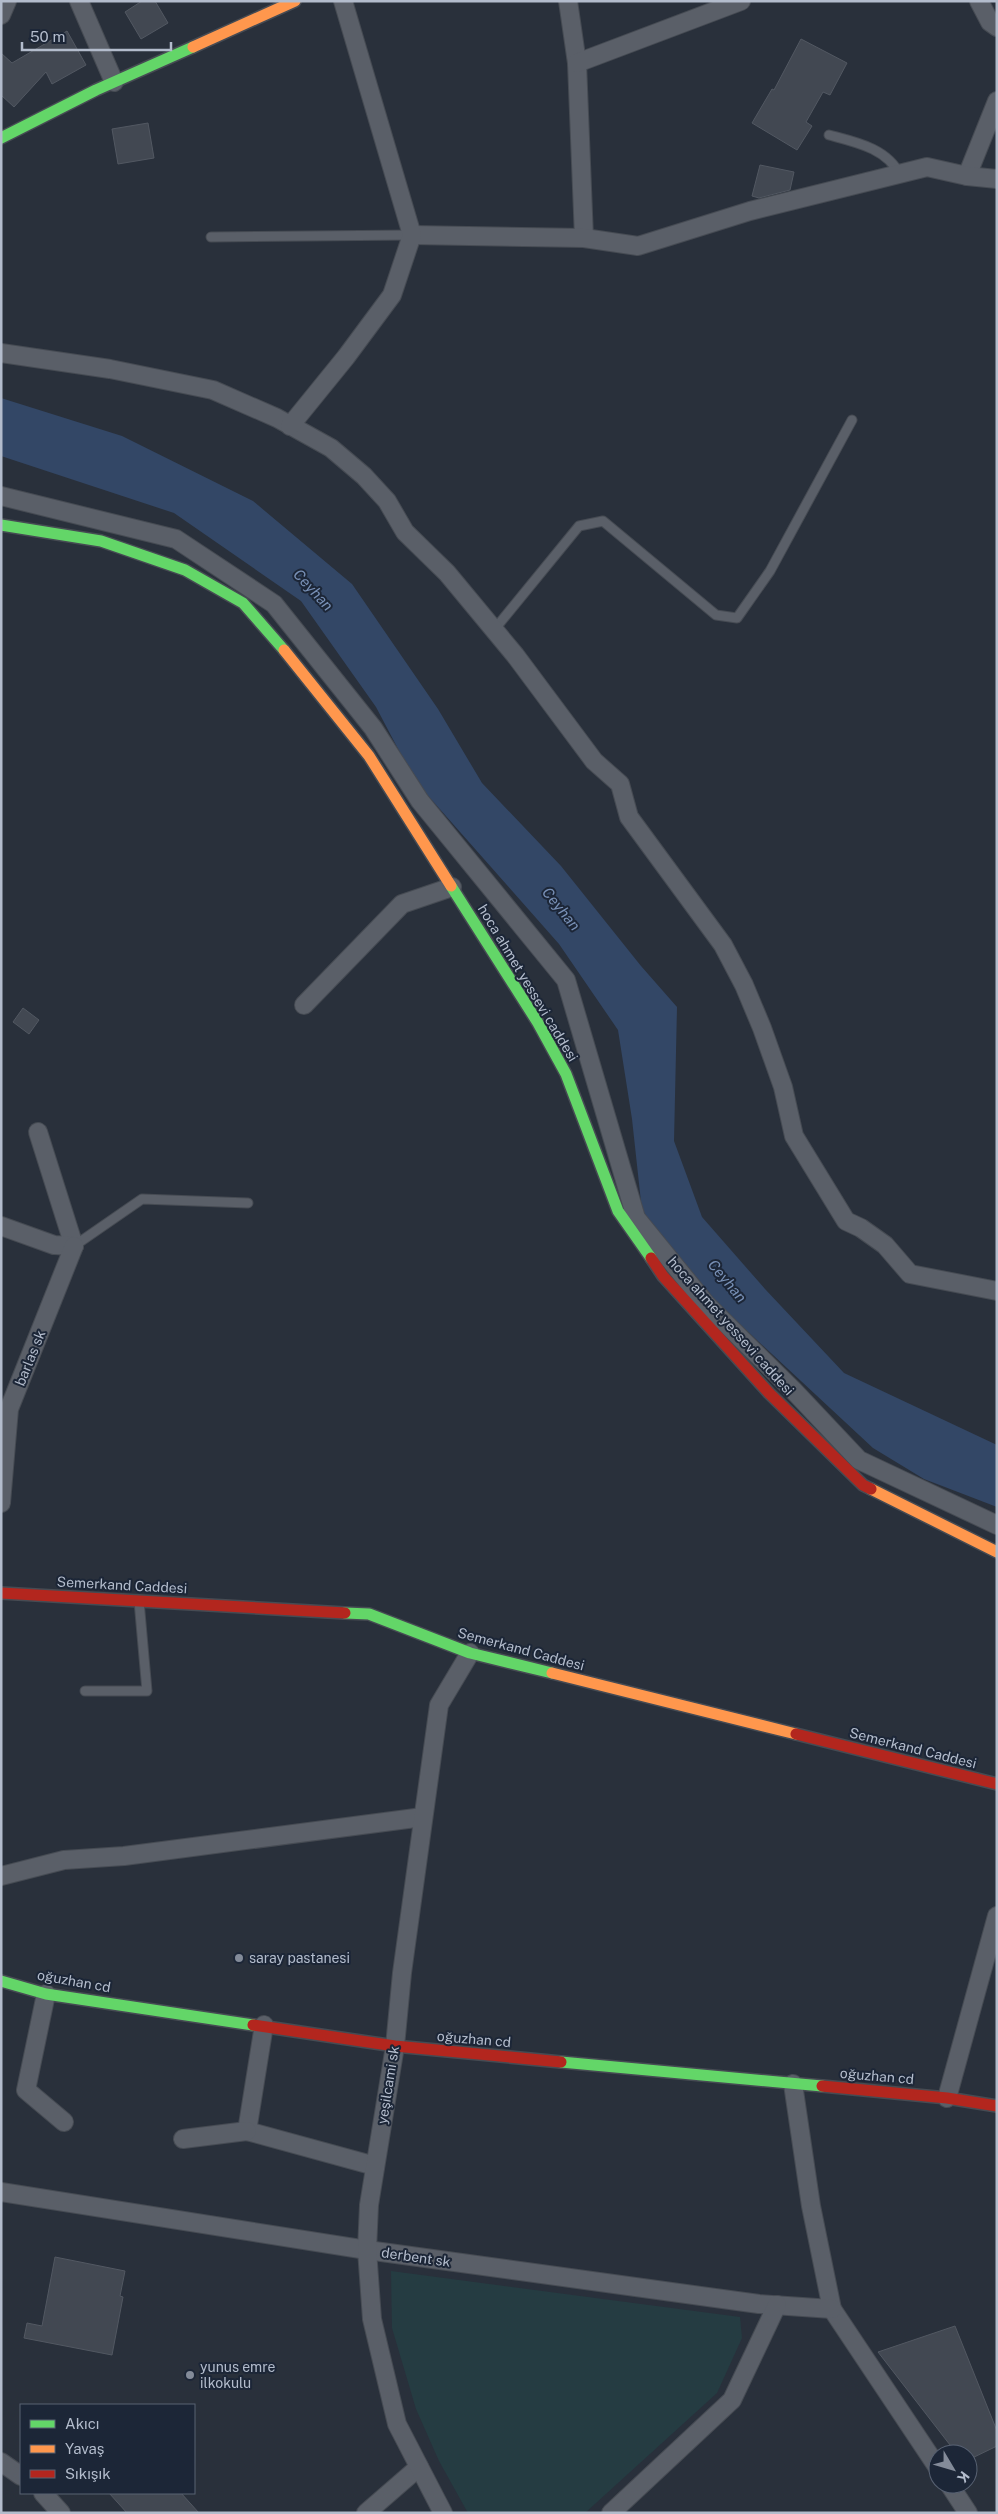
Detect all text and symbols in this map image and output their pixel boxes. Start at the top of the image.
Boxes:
scale bar [22,20,171,52]
text: 50 m [30,28,65,45]
water label: Ceyhan [290,565,337,614]
water label: Ceyhan [539,884,584,934]
street label: hoca ahmet yessevi caddesi [475,902,581,1064]
street label: hoca ahmet yessevi caddesi [665,1254,797,1398]
water label: Ceyhan [705,1256,750,1305]
street label: barlas sk [12,1328,48,1388]
street label: Semerkand Caddesi [56,1574,188,1596]
street label: Semerkand Caddesi [456,1624,586,1674]
street label: Semerkand Caddesi [848,1724,978,1772]
place label: saray pastanesi [249,1950,350,1966]
marker: saray pastanesi [233,1952,245,1964]
street label: oğuzhan cd [36,1967,112,1995]
street label: oğuzhan cd [436,2028,512,2050]
street label: yeşilcami sk [374,2045,402,2125]
street label: oğuzhan cd [839,2065,915,2087]
street label: derbent sk [380,2244,452,2270]
place label: yunus emre ilkokulu [200,2359,276,2391]
marker: yunus emre ilkokulu [184,2369,196,2381]
legend [20,2404,195,2494]
text: Akıcı [65,2415,99,2432]
text: Yavaş [65,2440,104,2457]
north arrow [928,2444,978,2494]
text: Sıkışık [65,2465,111,2482]
text: K [954,2468,973,2486]

